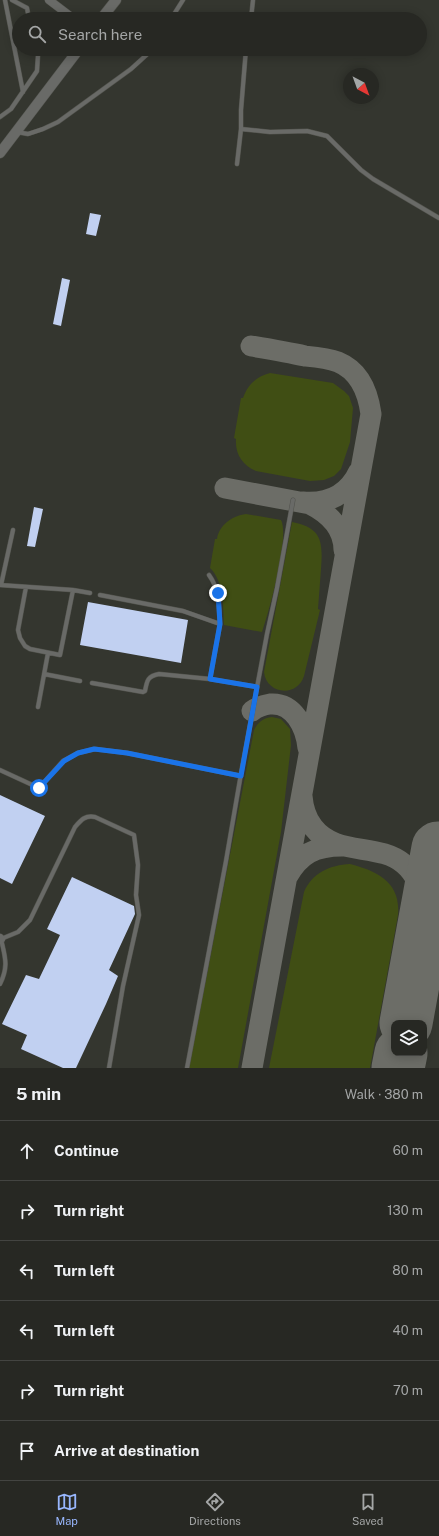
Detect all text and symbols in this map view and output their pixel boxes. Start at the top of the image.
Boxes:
search box [12,12,427,56]
icon: search [26,23,48,45]
text: Search here [58,26,142,43]
north arrow [343,68,379,104]
route end [209,584,227,602]
route start [30,779,48,797]
map controls [391,1020,427,1056]
button: layers [391,1020,427,1056]
text: 5 min [16,1084,61,1104]
text: Walk · 380 m [345,1087,423,1102]
icon: ahead [16,1140,38,1162]
text: Continue [54,1142,119,1159]
text: 60 m [393,1143,423,1158]
icon: right [16,1200,38,1222]
text: Turn right [54,1202,124,1219]
text: 130 m [387,1203,423,1218]
icon: left [16,1260,38,1282]
text: Turn left [54,1262,115,1279]
text: 80 m [392,1263,423,1278]
icon: left [16,1320,38,1342]
text: Turn left [54,1322,115,1339]
text: 40 m [392,1323,423,1338]
icon: right [16,1380,38,1402]
text: Turn right [54,1382,124,1399]
text: 70 m [393,1383,423,1398]
icon: arrive [16,1440,38,1462]
text: Arrive at destination [54,1442,199,1459]
tab: Map [56,1491,78,1527]
tab: Directions [189,1491,241,1527]
tab: Saved [352,1491,383,1527]

